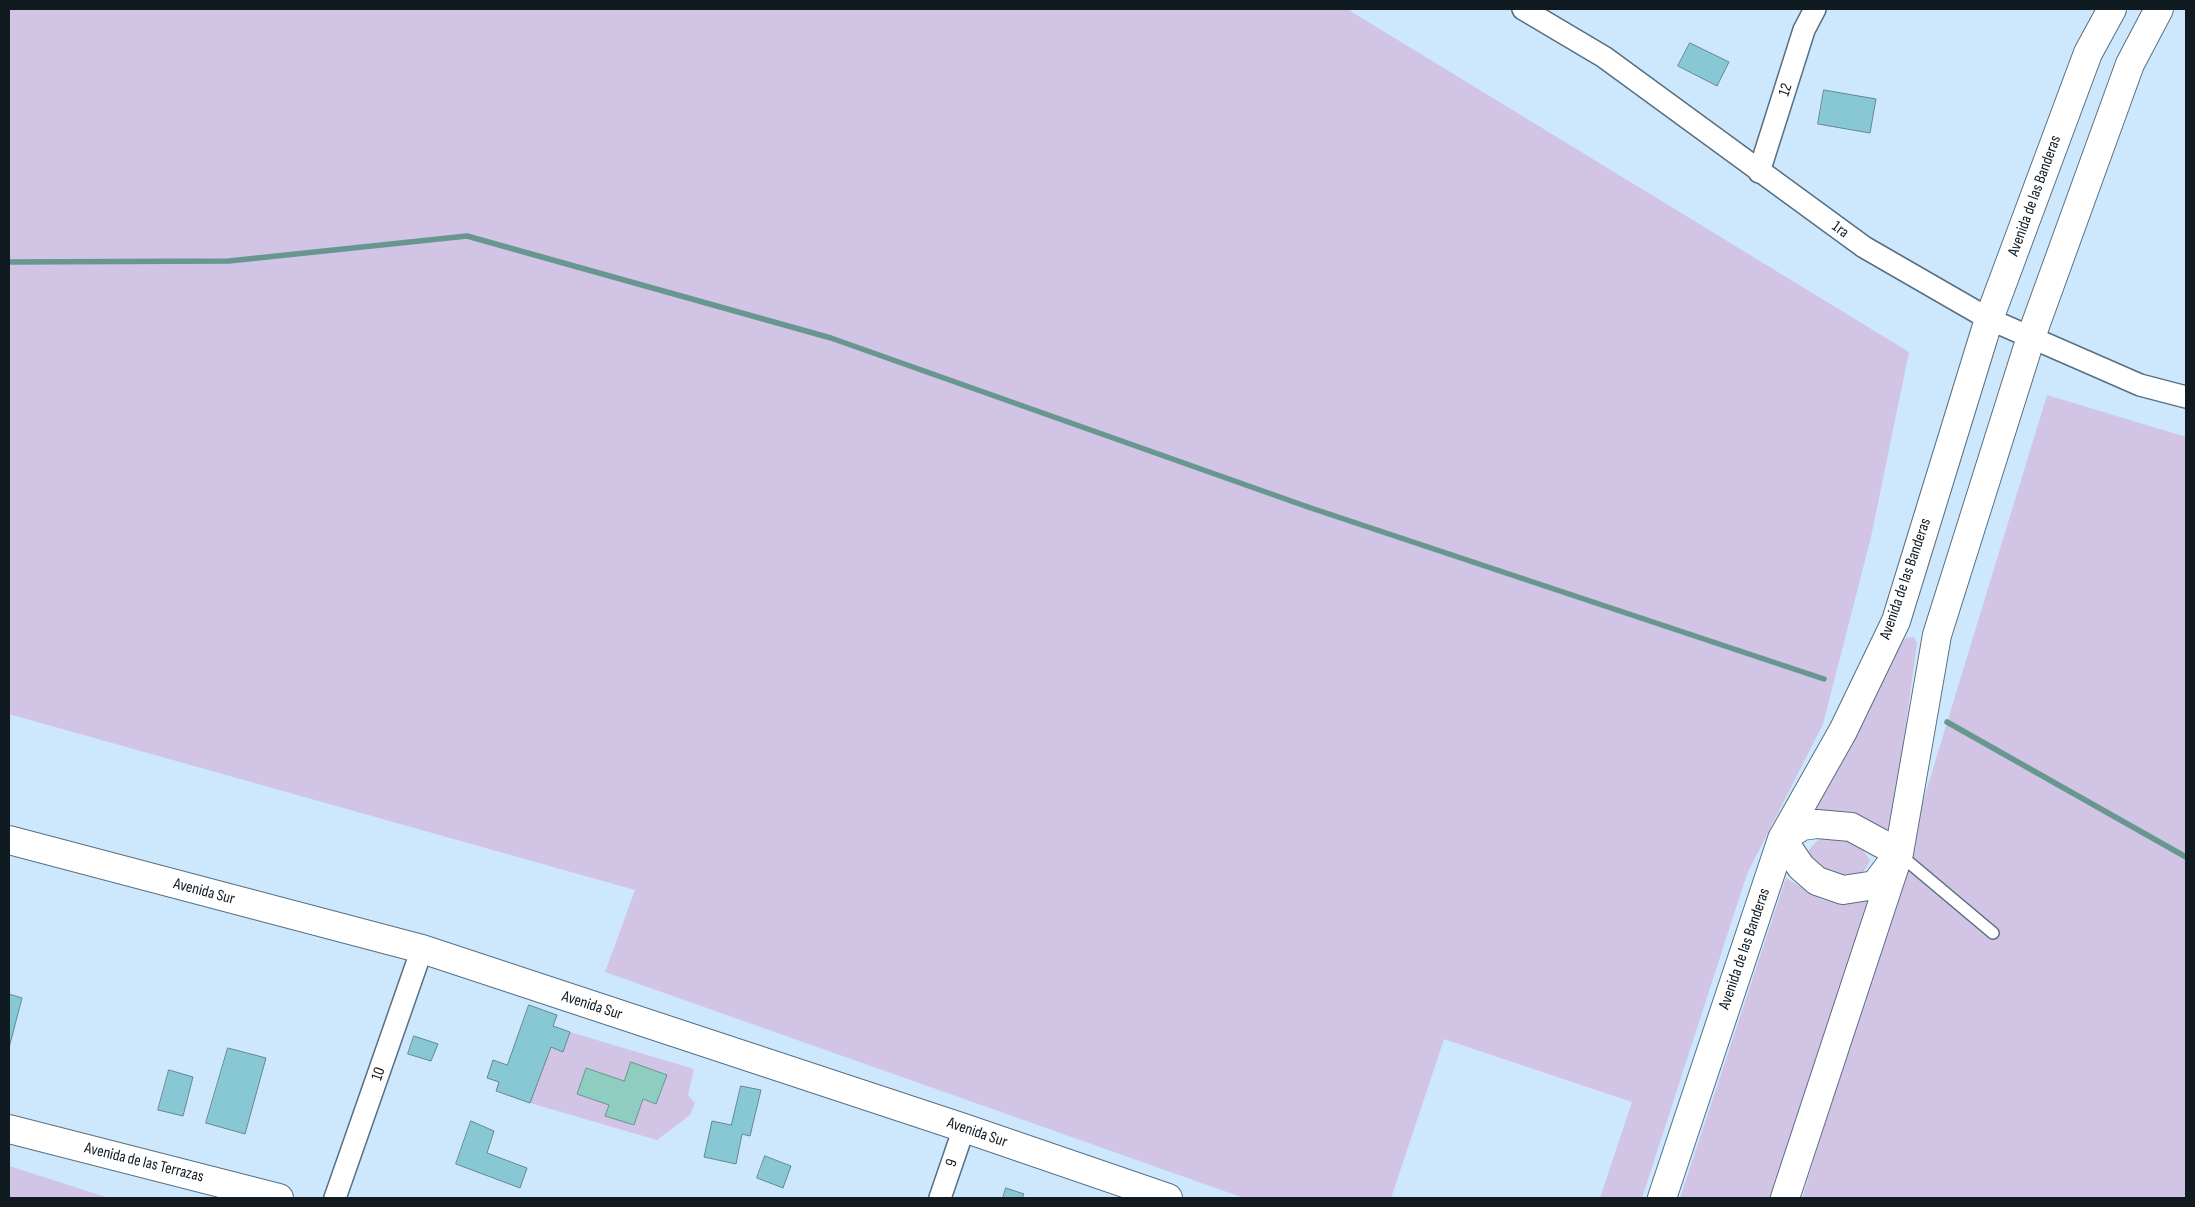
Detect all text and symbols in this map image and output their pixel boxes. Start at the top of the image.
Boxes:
street label: 12 [1775,81,1797,99]
street label: Avenida de las Banderas [2004,133,2066,259]
street label: 1ra [1828,217,1852,243]
street label: Avenida de las Banderas [1876,516,1936,642]
street label: Avenida Sur [171,875,237,909]
street label: Avenida de las Banderas [1715,886,1775,1012]
street label: Avenida Sur [559,987,625,1025]
street label: 10 [368,1065,390,1083]
street label: Avenida Sur [944,1114,1010,1152]
street label: Avenida de las Terrazas [82,1139,206,1187]
street label: 9 [942,1157,962,1169]

